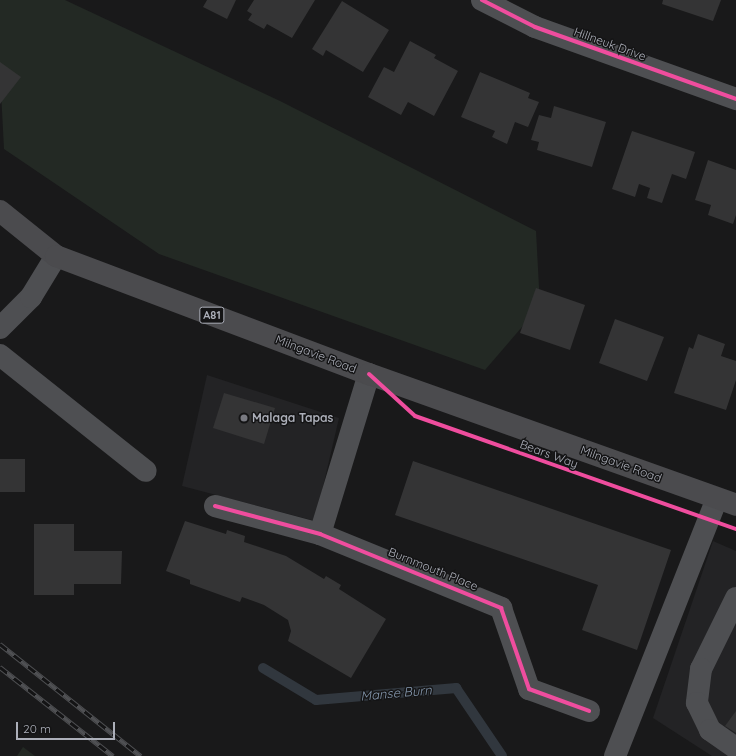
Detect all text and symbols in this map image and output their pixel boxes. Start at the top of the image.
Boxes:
street label: Hillneuk Drive [572,24,648,64]
road number: A81 [199,306,225,324]
street label: Milngavie Road [274,332,358,376]
place label: Malaga Tapas [252,411,333,425]
marker: Malaga Tapas [239,413,249,423]
street label: Bears Way [518,437,580,471]
street label: Milngavie Road [578,443,664,485]
street label: Burnmouth Place [386,544,480,594]
water label: Manse Burn [360,682,432,704]
scale bar [18,714,117,740]
text: 20 m [23,721,51,736]

